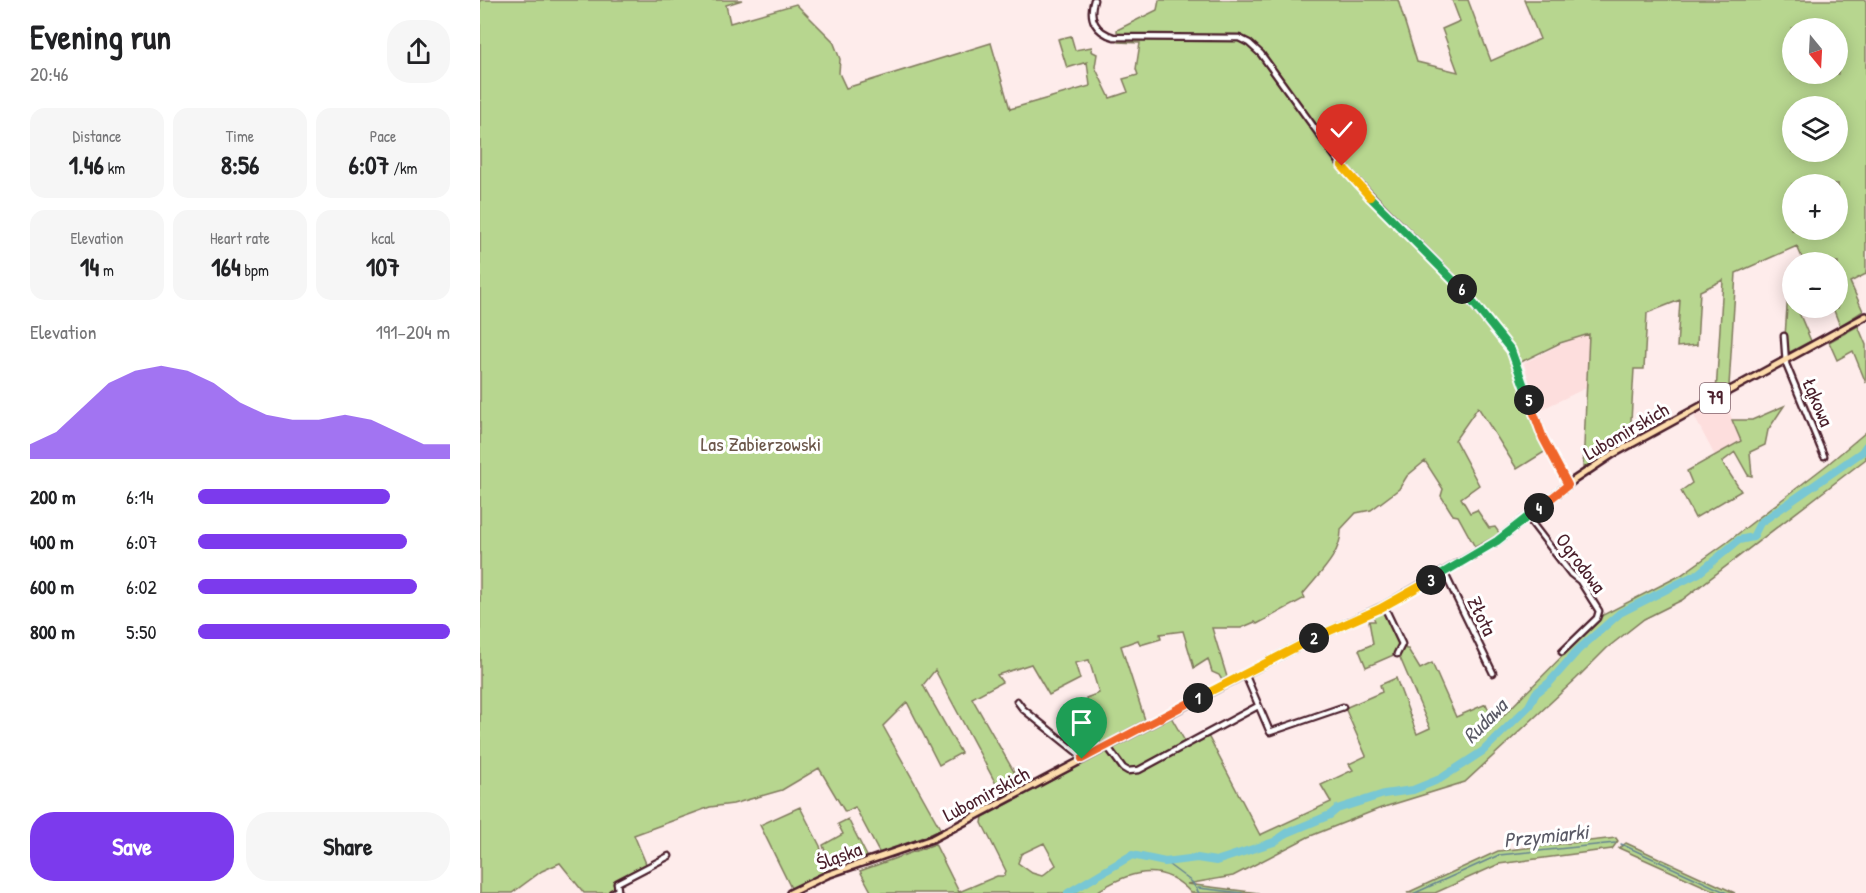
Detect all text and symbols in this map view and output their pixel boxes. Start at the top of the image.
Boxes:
text: Evening run [30,15,171,59]
north arrow [1782,18,1848,84]
map controls [1782,18,1848,318]
button: share [387,20,450,83]
text: 20:46 [30,60,68,87]
button: layers [1782,96,1848,162]
pin [1316,104,1367,166]
icon: check [1325,113,1358,146]
text: Distance [73,125,121,147]
text: Time [226,125,254,147]
text: Pace [370,125,396,147]
text: 1.46 [69,147,104,182]
text: 8:56 [221,147,259,182]
text: 6:07 [349,147,389,182]
text: km [104,157,125,179]
text: /km [389,157,417,179]
button: + [1782,174,1848,240]
text: Elevation [70,227,124,249]
text: Heart rate [210,227,270,249]
text: kcal [371,227,395,249]
text: 14 [80,249,99,284]
text: 164 [211,249,241,284]
text: 107 [366,249,400,284]
button: − [1782,252,1848,318]
text: m [99,259,114,281]
text: bpm [241,259,269,281]
pin: 6 [1447,274,1477,304]
text: 6 [1459,278,1465,300]
text: Elevation [30,318,96,345]
text: 191–204 m [376,318,450,345]
street label: Łąkowa [1796,373,1841,430]
road number: 79 [1700,383,1730,413]
pin: 5 [1514,385,1544,415]
text: 5 [1526,389,1532,411]
street label: Lubomirskich [1578,395,1673,466]
park label: Las Zabierzowski [701,430,821,457]
text: 200 m [30,483,75,510]
text: 6:14 [126,483,153,510]
pin: 4 [1524,493,1554,523]
text: 4 [1536,497,1542,519]
street label: Ogrodowa [1550,527,1613,598]
text: 400 m [30,528,74,555]
text: 6:07 [126,528,157,555]
pin: 3 [1416,565,1446,595]
text: 3 [1427,569,1435,591]
text: 600 m [30,573,74,600]
text: 6:02 [126,573,157,600]
street label: Złota [1461,592,1504,640]
text: 800 m [30,618,75,645]
text: 5:50 [126,618,157,645]
pin: 2 [1299,623,1329,653]
text: 2 [1310,627,1318,649]
pin: 1 [1183,683,1213,713]
text: 1 [1195,687,1201,709]
water label: Rudawa [1456,690,1515,749]
pin [1056,697,1107,759]
icon: arrive [1065,706,1098,739]
street label: Lubomirskich [938,760,1034,828]
button: Save [30,812,234,881]
button: Share [246,812,450,881]
water label: Przymiarki [1502,816,1592,854]
street label: Śląska [813,835,865,876]

